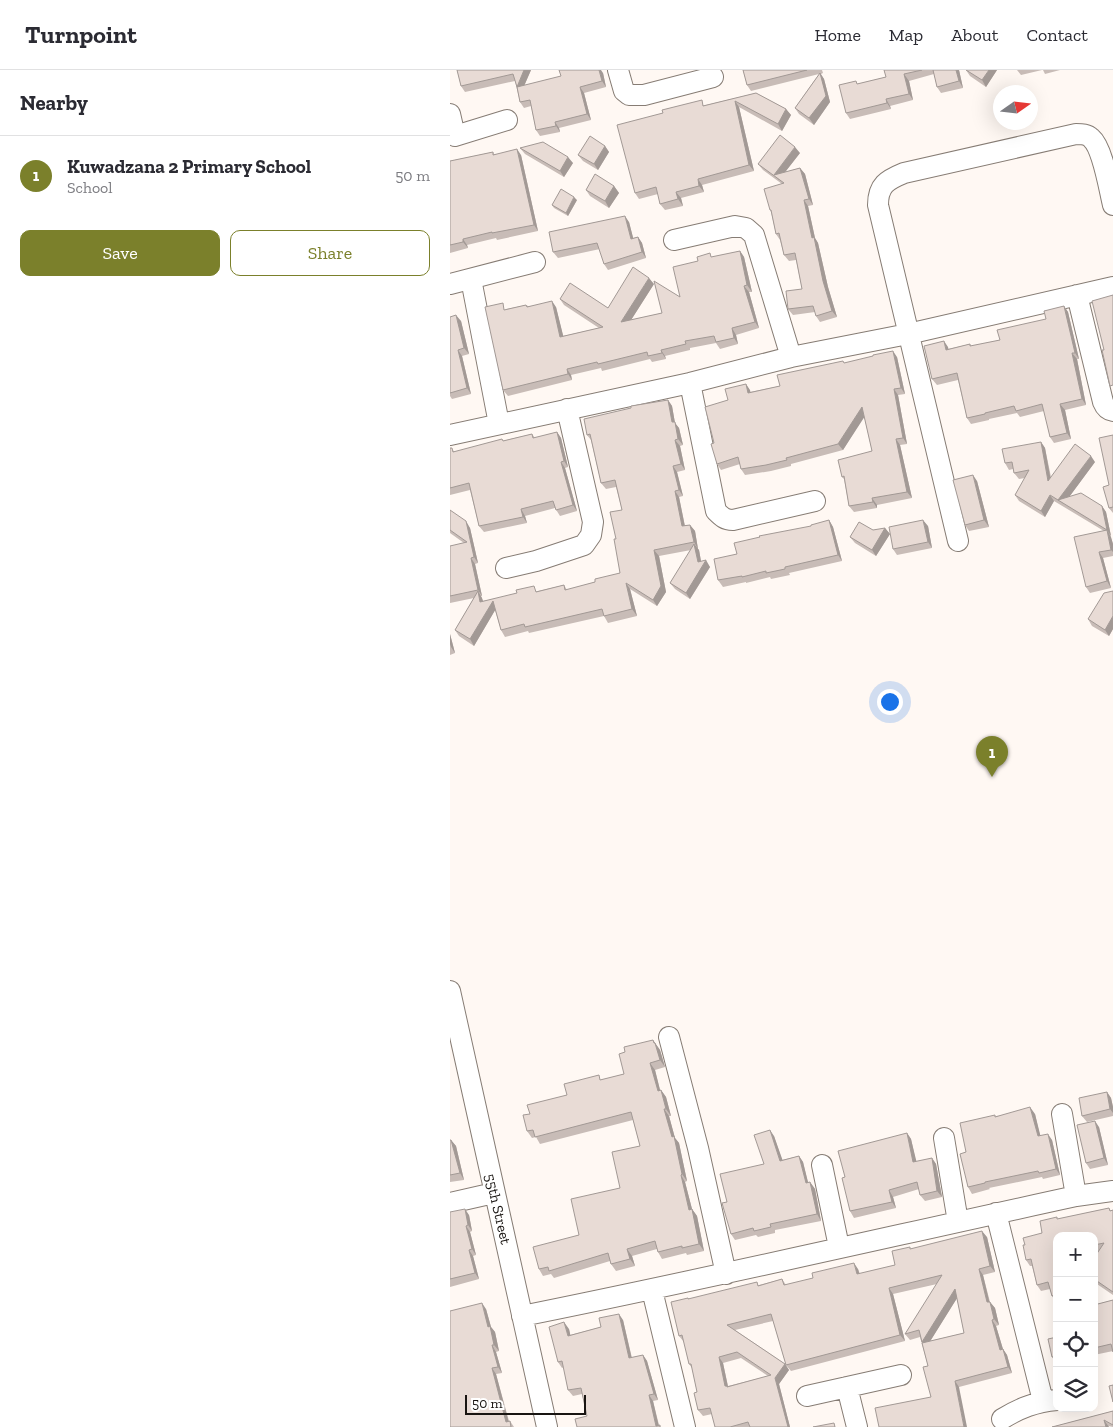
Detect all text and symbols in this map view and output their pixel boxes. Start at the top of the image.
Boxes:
text: Turnpoint [25,20,137,49]
text: Home [814,24,861,46]
text: Map [889,24,923,46]
text: About [951,24,998,46]
text: Contact [1026,24,1088,46]
north arrow [993,85,1038,130]
text: Nearby [20,90,88,115]
text: Kuwadzana 2 Primary School [67,155,311,178]
text: 1 [33,166,39,185]
text: 50 m [395,166,430,185]
text: School [67,178,113,197]
button: Save [20,230,220,276]
button: Share [230,230,430,276]
your location [877,689,903,715]
pin: 1 [976,736,1008,777]
street label: 55th Street [481,1172,515,1247]
map controls [1053,1232,1098,1412]
button: + [1053,1232,1098,1277]
button: − [1053,1277,1098,1322]
button: locate [1053,1322,1098,1367]
button: layers [1053,1367,1098,1412]
scale bar [465,1392,586,1415]
text: 50 m [472,1395,503,1412]

